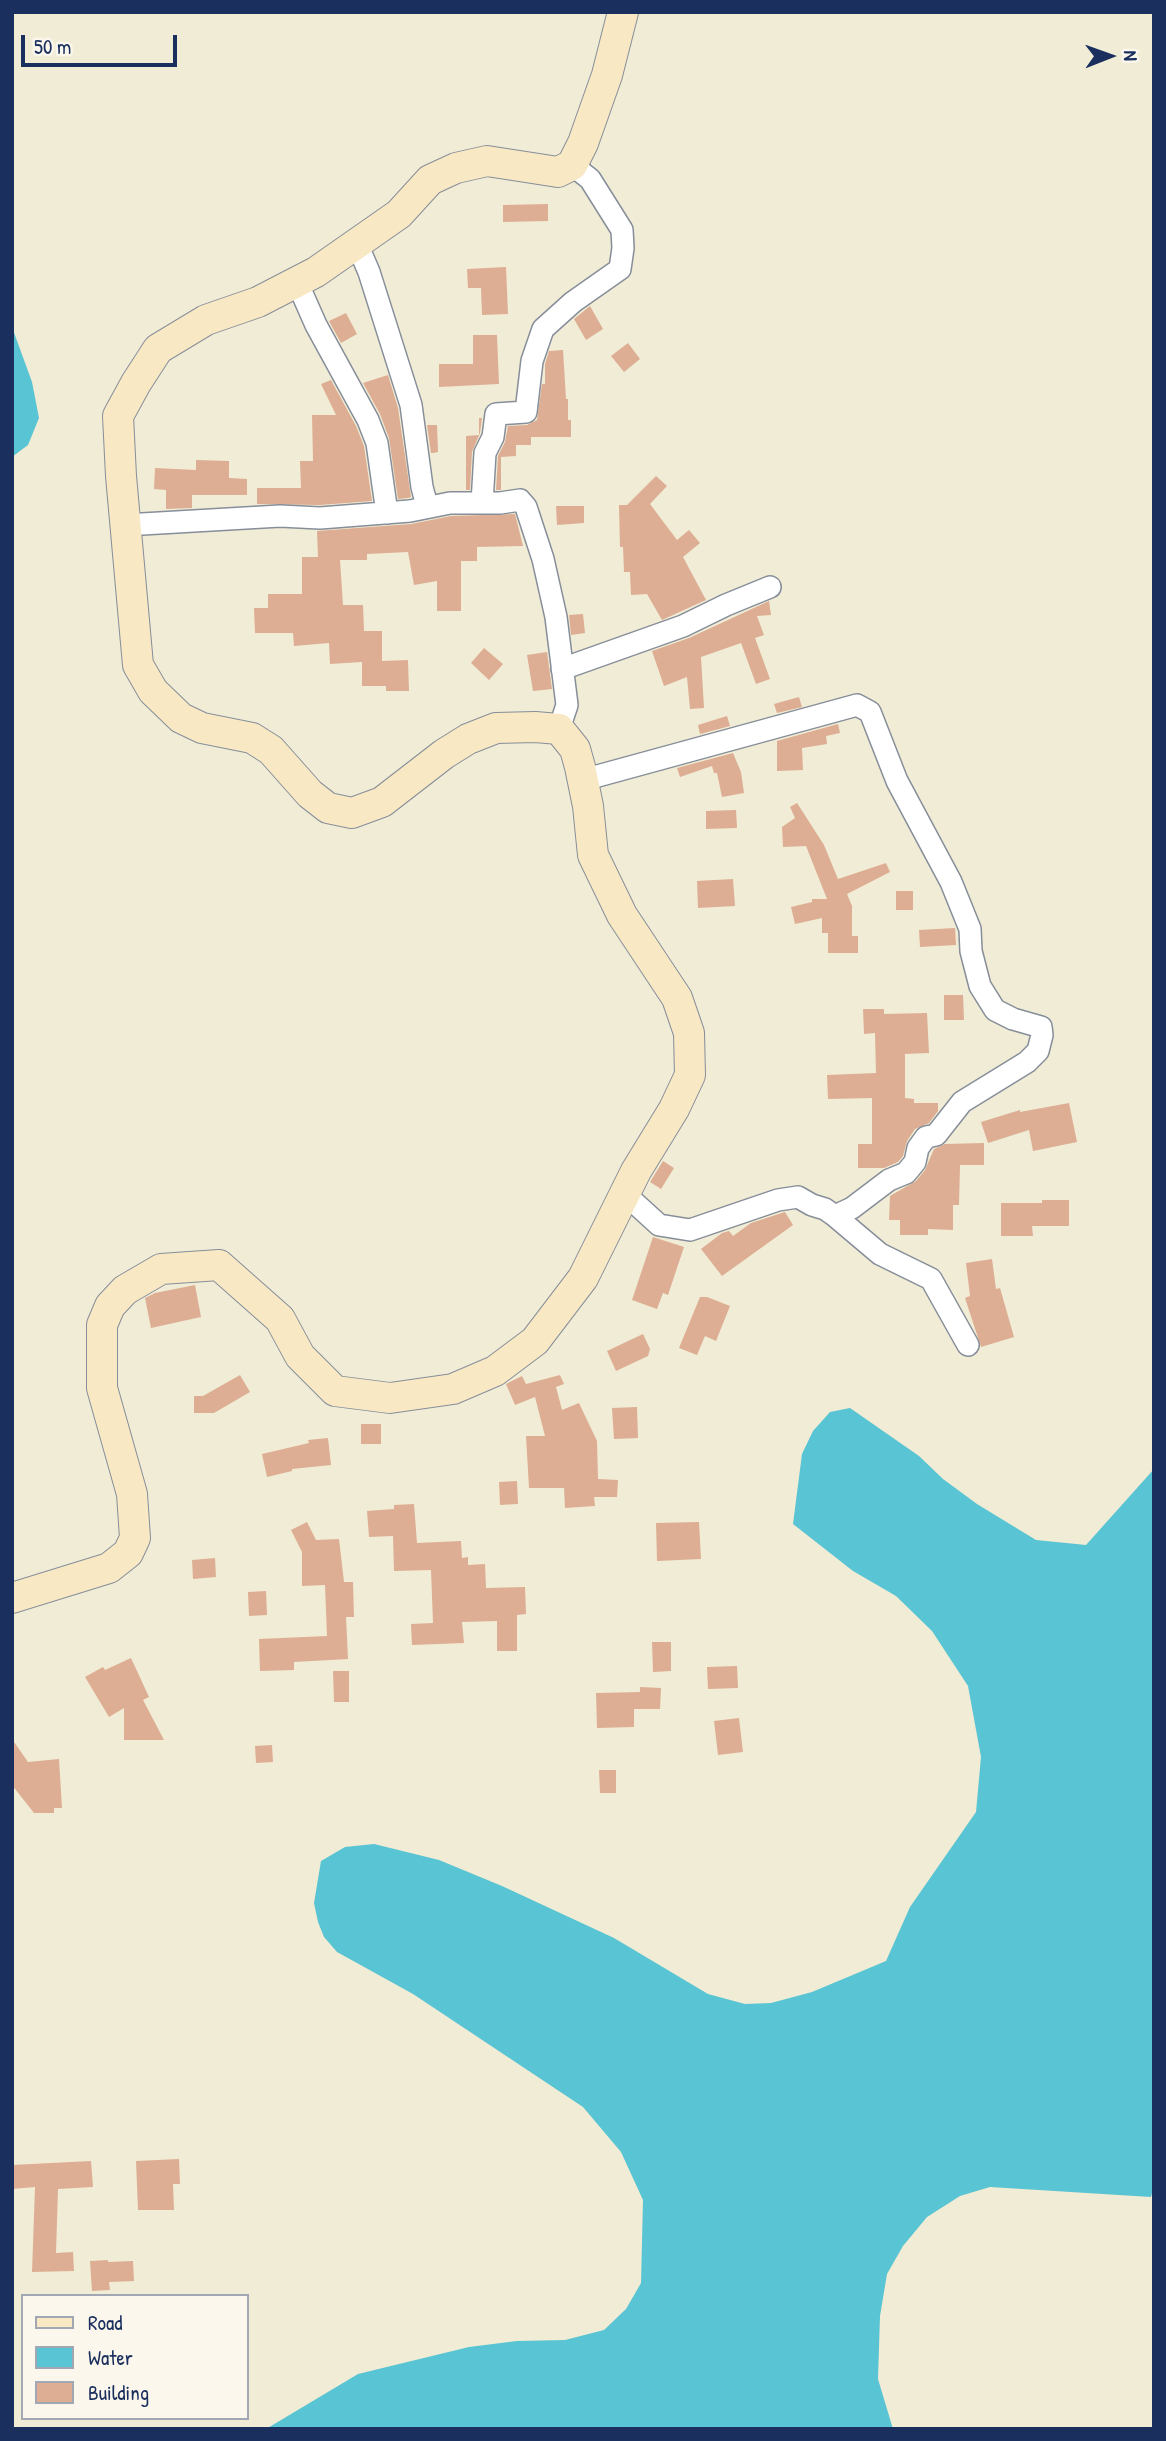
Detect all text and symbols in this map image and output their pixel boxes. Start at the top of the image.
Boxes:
scale bar [24,21,180,65]
north arrow [1075,21,1145,91]
text: 50 m [34,32,71,61]
text: N [1118,50,1144,61]
legend [21,2294,248,2420]
text: Road [88,2308,122,2337]
text: Water [88,2343,133,2372]
text: Building [88,2378,149,2407]

